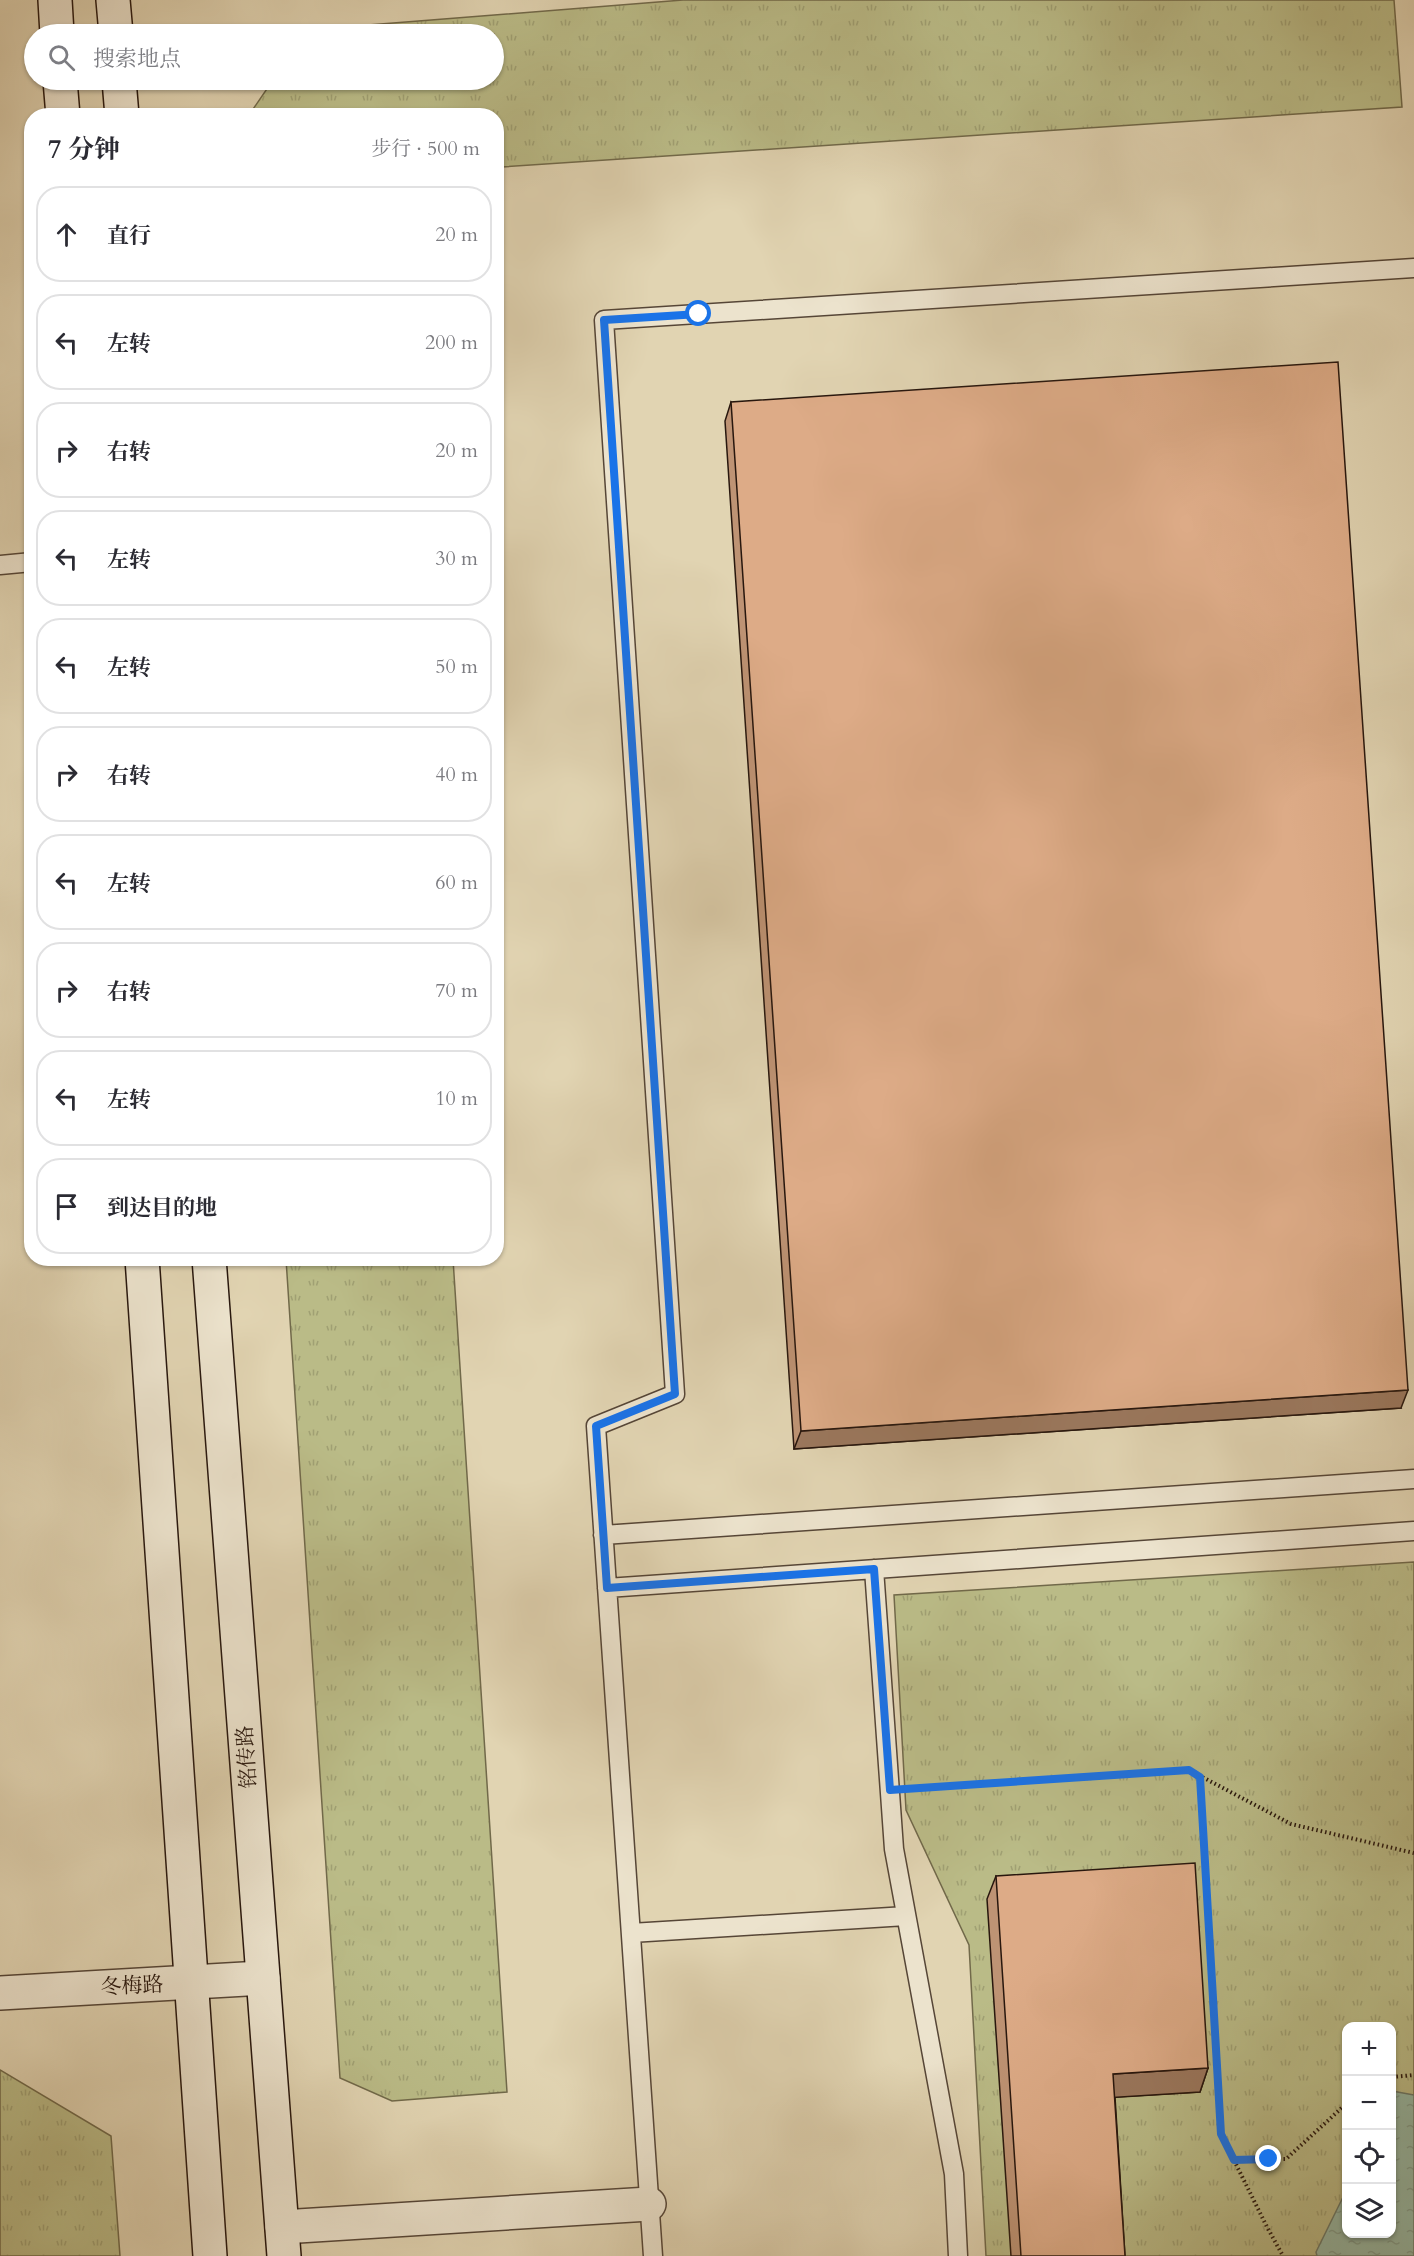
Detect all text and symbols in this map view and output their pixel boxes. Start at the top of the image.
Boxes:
search box [24,24,504,90]
icon: search [45,41,78,74]
text: 搜索地点 [93,44,181,74]
text: 7 分钟 [48,132,120,167]
text: 步行 · 500 m [371,135,480,162]
icon: ahead [50,218,83,251]
text: 直行 [107,221,151,251]
text: 20 m [435,221,478,248]
route start [685,300,711,326]
icon: left [50,326,83,359]
text: 左转 [107,329,151,359]
text: 200 m [425,329,478,356]
icon: right [50,434,83,467]
text: 右转 [107,437,151,467]
text: 20 m [435,437,478,464]
icon: left [50,542,83,575]
text: 左转 [107,545,151,575]
text: 30 m [435,545,478,572]
icon: left [50,650,83,683]
text: 左转 [107,653,151,683]
text: 50 m [435,653,478,680]
icon: right [50,758,83,791]
text: 右转 [107,761,151,791]
text: 40 m [435,761,478,788]
icon: left [50,866,83,899]
text: 左转 [107,869,151,899]
text: 60 m [435,869,478,896]
icon: right [50,974,83,1007]
text: 右转 [107,977,151,1007]
text: 70 m [435,977,478,1004]
icon: left [50,1082,83,1115]
text: 左转 [107,1085,151,1115]
text: 10 m [435,1085,478,1112]
icon: arrive [50,1190,83,1223]
text: 到达目的地 [107,1193,217,1223]
street label: 铭传路 [230,1725,264,1789]
street label: 冬梅路 [100,1970,164,2002]
map controls [1342,2022,1396,2238]
button: + [1342,2022,1396,2076]
button: − [1342,2076,1396,2130]
button: locate [1342,2130,1396,2184]
route end [1255,2145,1281,2171]
button: layers [1342,2184,1396,2238]

